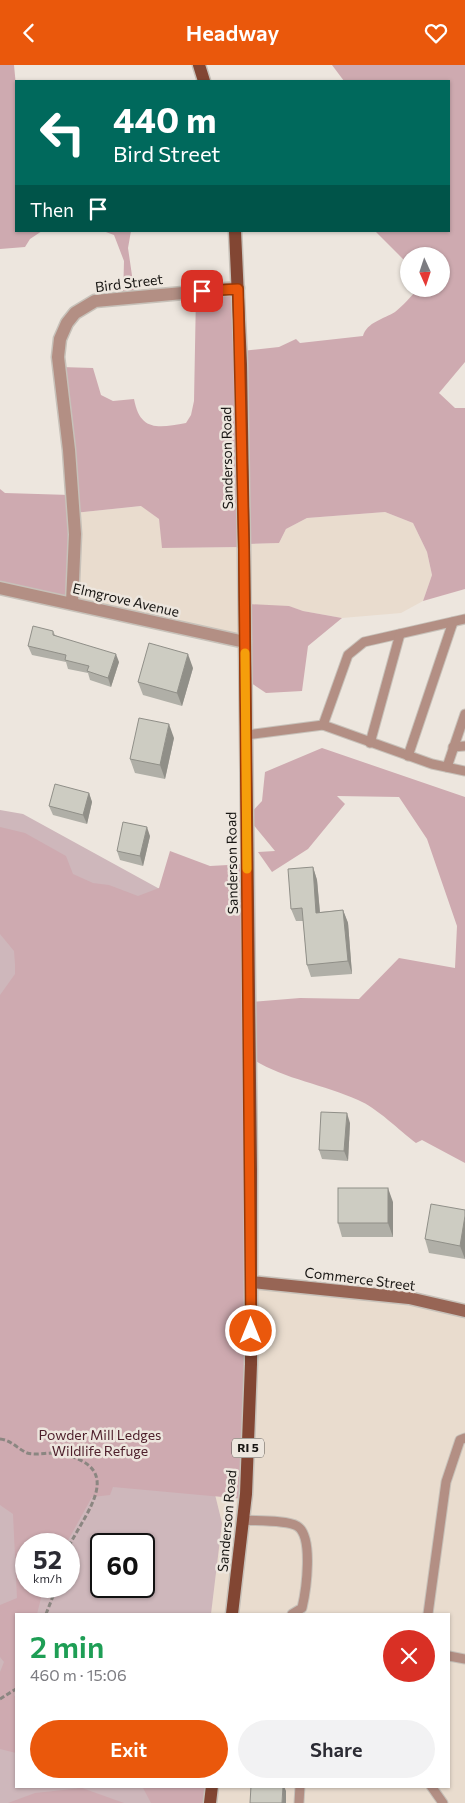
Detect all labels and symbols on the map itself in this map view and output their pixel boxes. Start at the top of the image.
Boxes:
north arrow [400,247,450,297]
street label: Bird Street [94,270,164,295]
pin [181,270,223,312]
street label: Sanderson Road [217,407,236,509]
street label: Elmgrove Avenue [71,579,181,620]
street label: Sanderson Road [222,812,241,914]
street label: Commerce Street [304,1263,417,1294]
position arrow [224,1304,276,1356]
park label: Powder Mill Ledges Wildlife Refuge [39,1426,161,1459]
road number: RI 5 [232,1439,264,1457]
street label: Sanderson Road [214,1469,239,1573]
speed limit sign: 60 [90,1533,155,1598]

